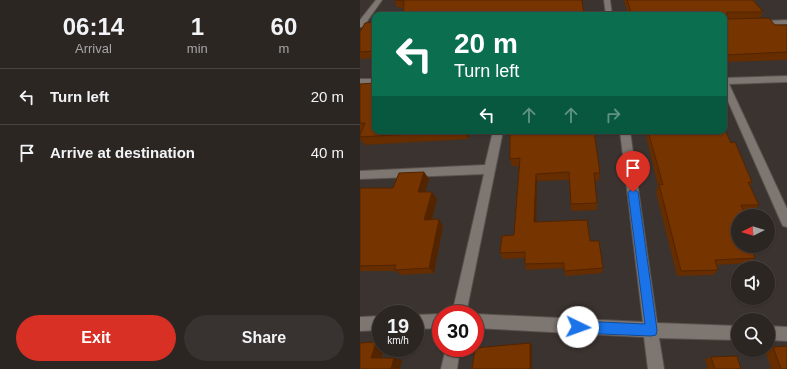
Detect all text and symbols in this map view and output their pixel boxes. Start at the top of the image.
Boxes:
text: 06:14 [63,13,124,40]
text: 1 [191,13,204,40]
text: 60 [271,13,297,40]
icon: left [388,28,440,80]
text: 20 m [454,28,518,59]
text: Arrival [75,41,112,56]
text: min [187,41,208,56]
text: m [278,41,289,56]
text: Turn left [454,61,519,81]
icon: left [16,86,38,108]
text: Turn left [50,88,109,105]
text: 20 m [311,88,344,105]
icon: left [476,104,498,126]
icon: ahead [518,104,540,126]
icon: ahead [560,104,582,126]
icon: right [602,104,624,126]
icon: arrive [16,142,38,164]
text: Arrive at destination [50,144,195,161]
text: 40 m [311,144,344,161]
pin [616,151,650,192]
icon: arrive [622,157,644,179]
north arrow [731,209,775,253]
map controls [731,209,775,357]
button: sound [731,261,775,305]
speed limit sign: 30 [432,305,484,357]
position arrow [557,306,599,348]
button: search [731,313,775,357]
button: Exit [16,315,176,361]
button: Share [184,315,344,361]
text: 19 [387,315,409,337]
text: km/h [387,335,409,346]

